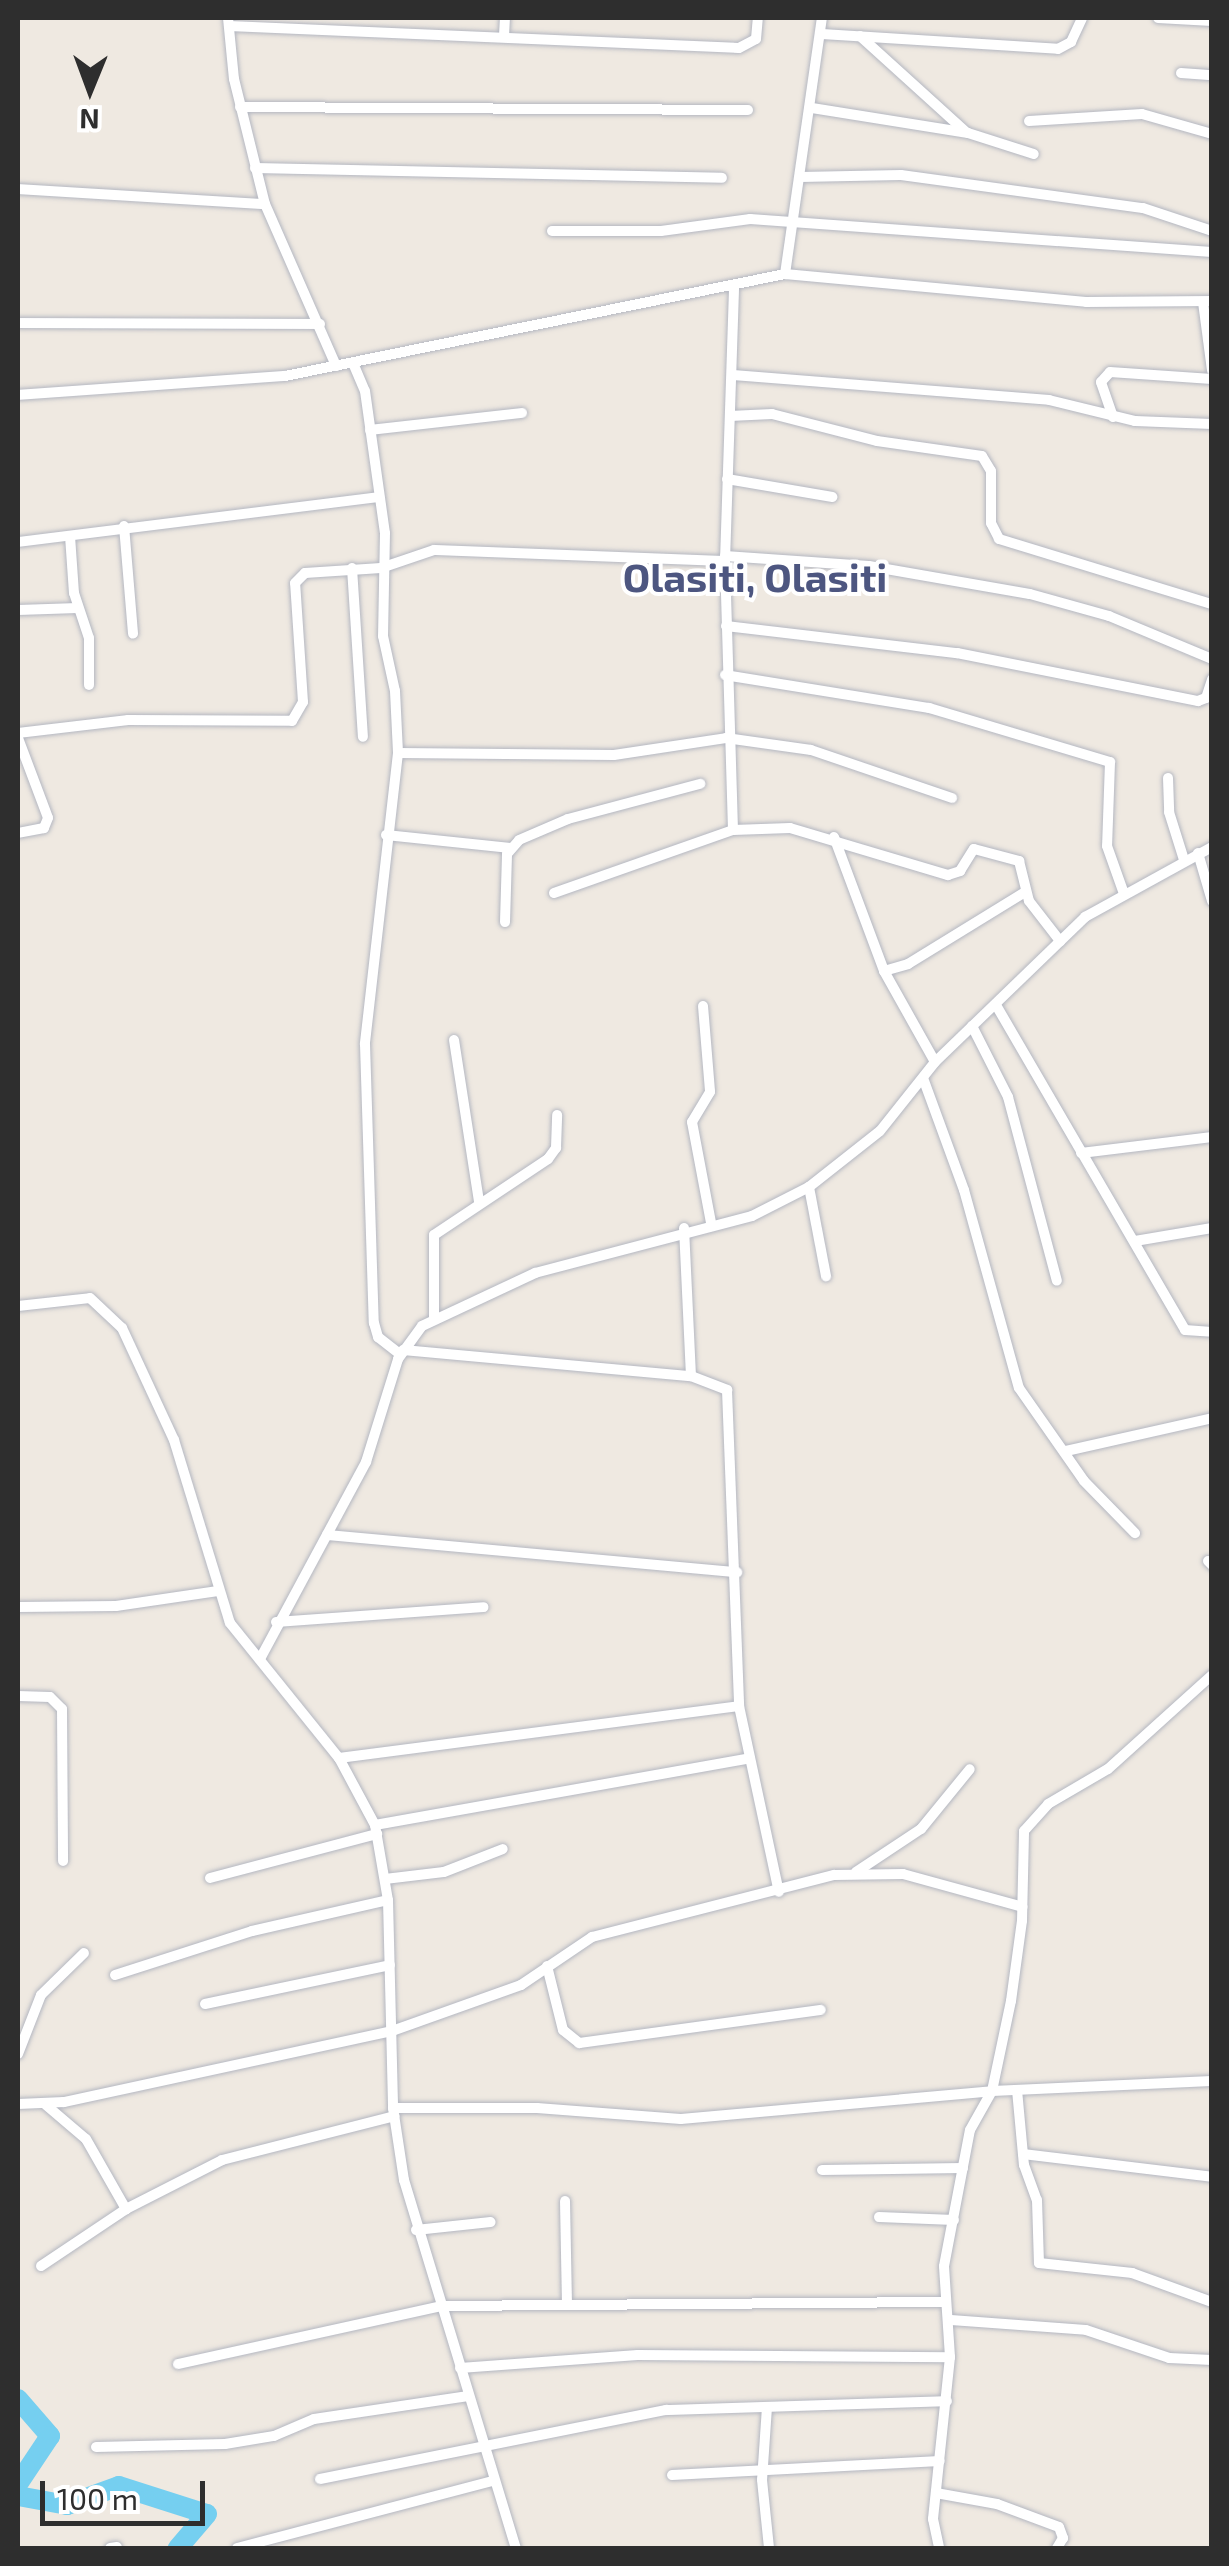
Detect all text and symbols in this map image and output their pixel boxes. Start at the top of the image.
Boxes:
north arrow [40,40,140,140]
text: N [79,103,100,137]
district label: Olasiti, Olasiti [623,552,887,600]
scale bar [45,2461,210,2523]
text: 100 m [57,2480,138,2516]

